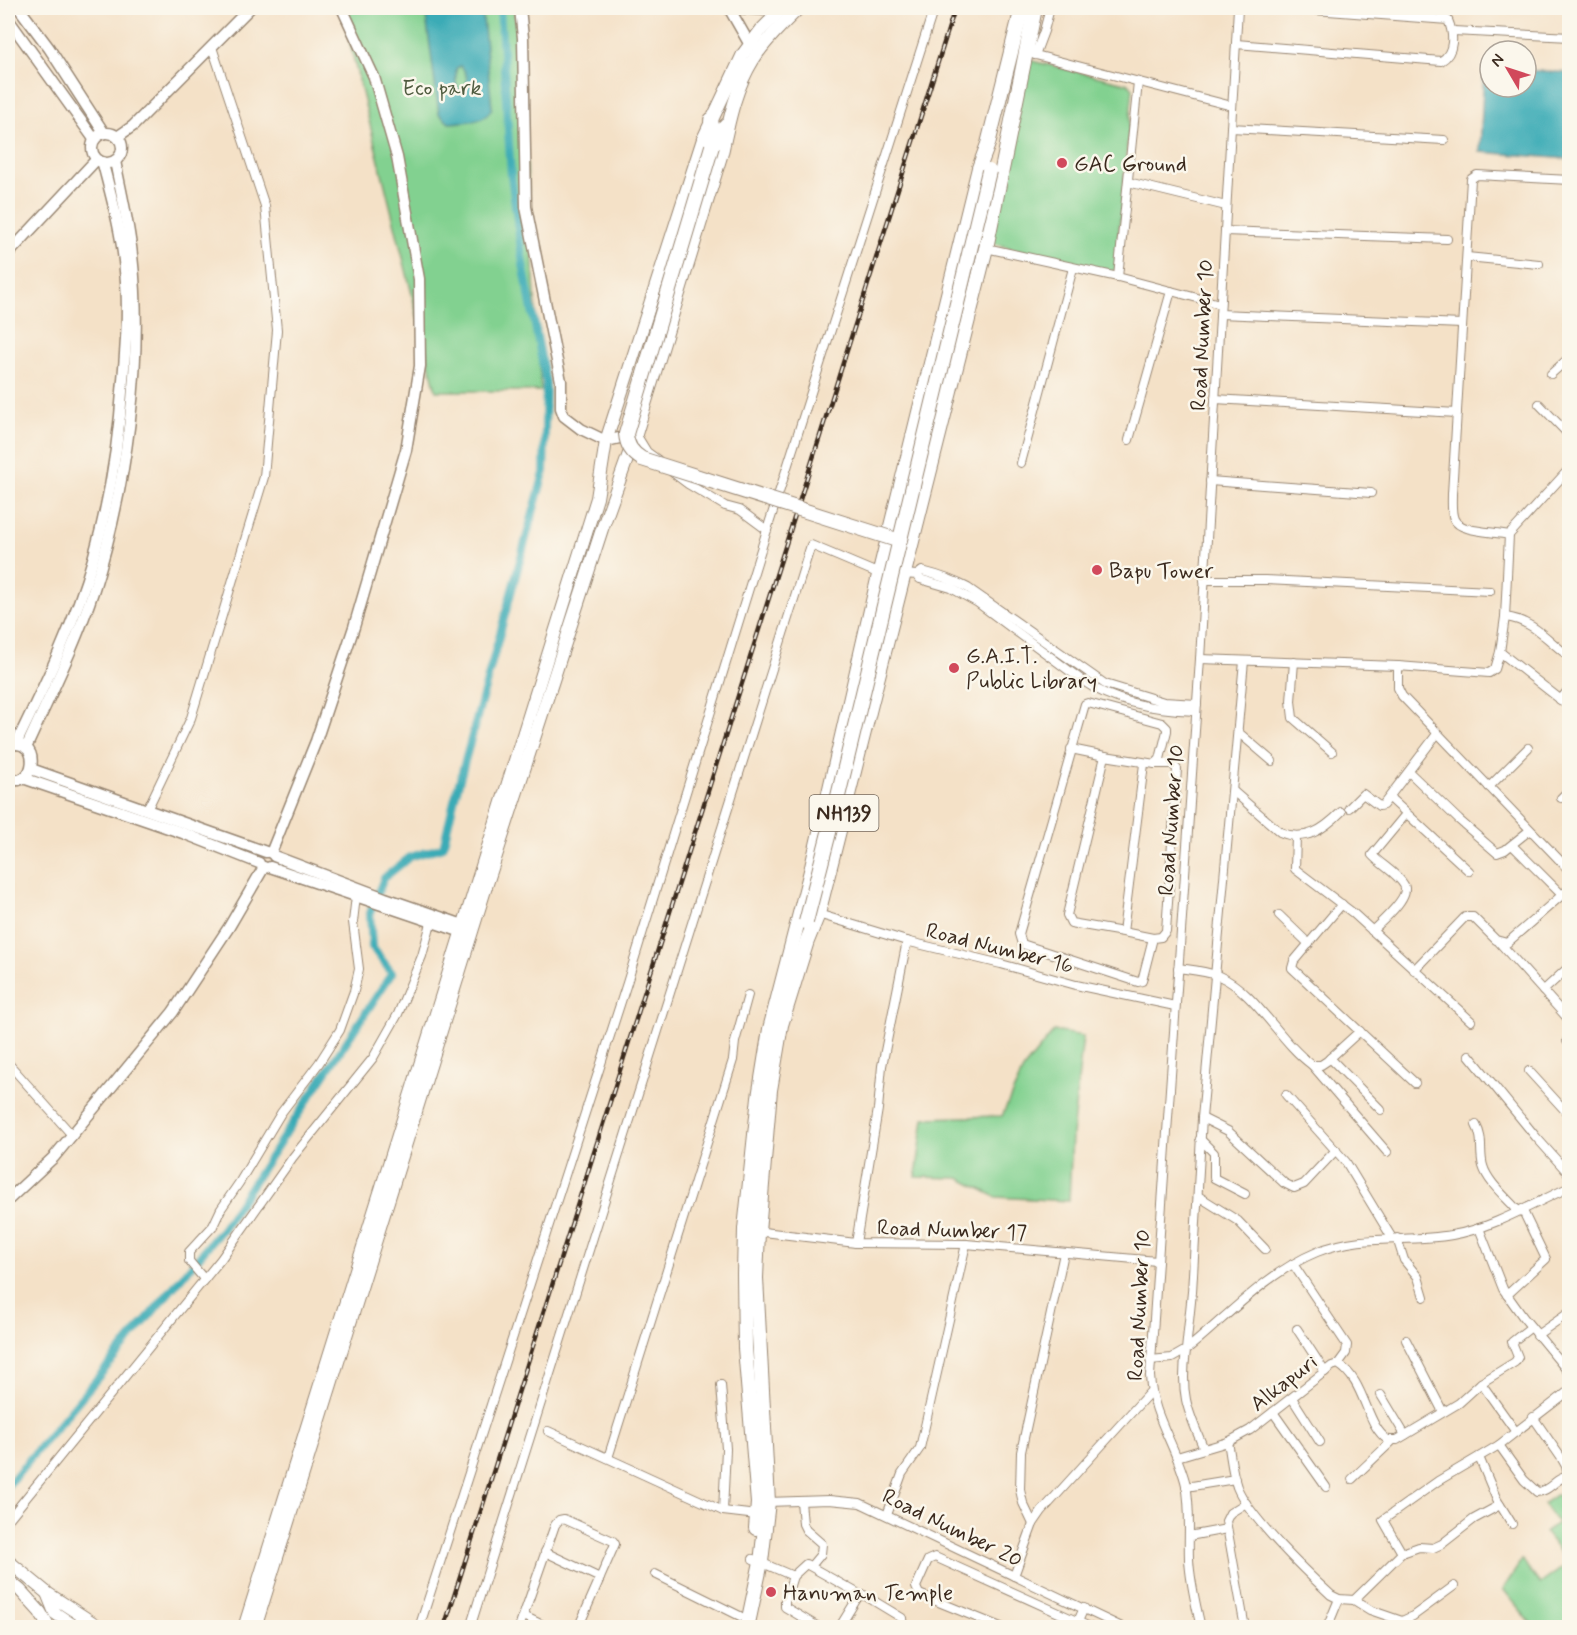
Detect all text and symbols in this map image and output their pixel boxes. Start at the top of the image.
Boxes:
north arrow [1478,39,1538,99]
text: N [1486,50,1509,71]
park label: Eco park [402,75,482,103]
place label: GAC Ground [1074,151,1187,179]
marker: GAC Ground [1055,156,1069,170]
street label: Road Number 10 [1185,259,1221,412]
place label: Bapu Tower [1109,558,1214,586]
marker: Bapu Tower [1090,563,1104,577]
place label: G.A.I.T. Public Library [966,643,1097,696]
marker: G.A.I.T. Public Library [947,661,961,675]
street label: Road Number 10 [1153,743,1191,897]
road number: NH139 [810,795,878,831]
street label: Road Number 16 [923,917,1076,981]
street label: Road Number 17 [876,1214,1028,1248]
street label: Road Number 10 [1122,1229,1158,1382]
street label: Alkapuri [1245,1349,1324,1419]
street label: Road Number 20 [877,1483,1027,1575]
place label: Hanuman Temple [783,1580,953,1608]
marker: Hanuman Temple [764,1585,778,1599]

